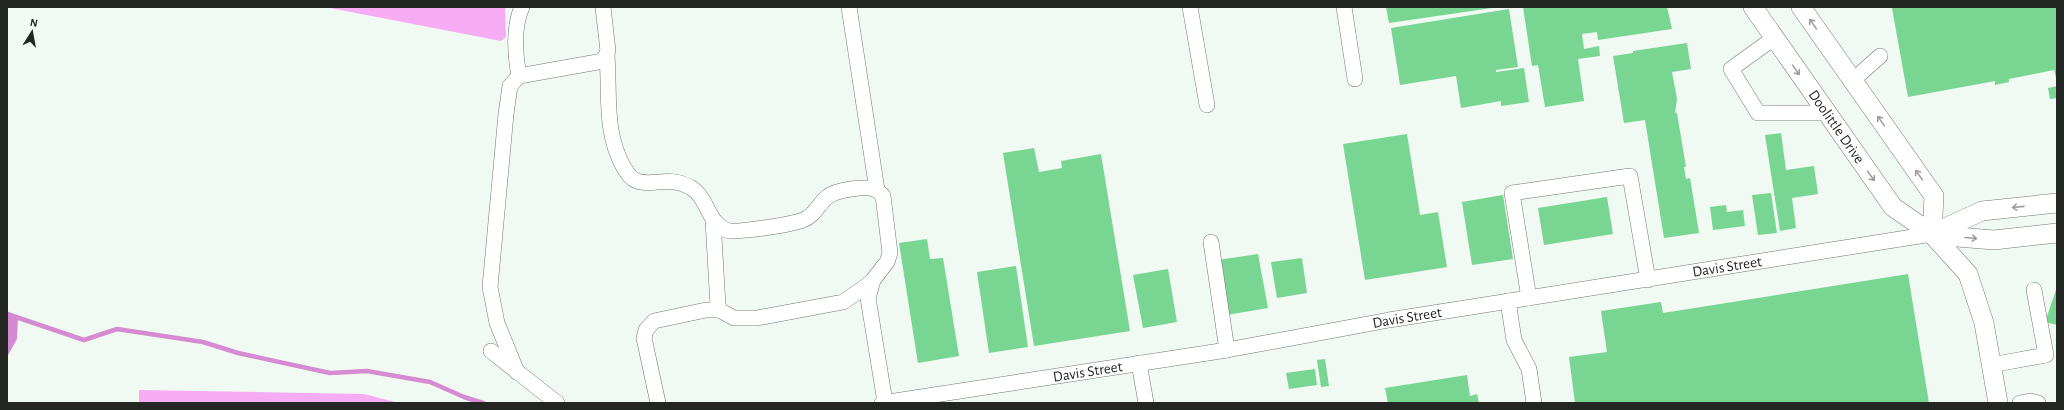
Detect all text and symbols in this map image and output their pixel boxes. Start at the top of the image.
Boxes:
north arrow [12,12,52,52]
text: N [29,17,39,29]
one-way arrow [1809,19,1817,30]
one-way arrow [1792,64,1800,75]
street label: Doolittle Drive [1806,87,1868,166]
one-way arrow [1877,116,1885,127]
one-way arrow [1915,169,1923,180]
one-way arrow [1867,171,1875,182]
one-way arrow [2012,204,2025,211]
one-way arrow [1964,235,1977,242]
street label: Davis Street [1691,254,1763,279]
street label: Davis Street [1371,304,1443,330]
street label: Davis Street [1052,359,1123,384]

